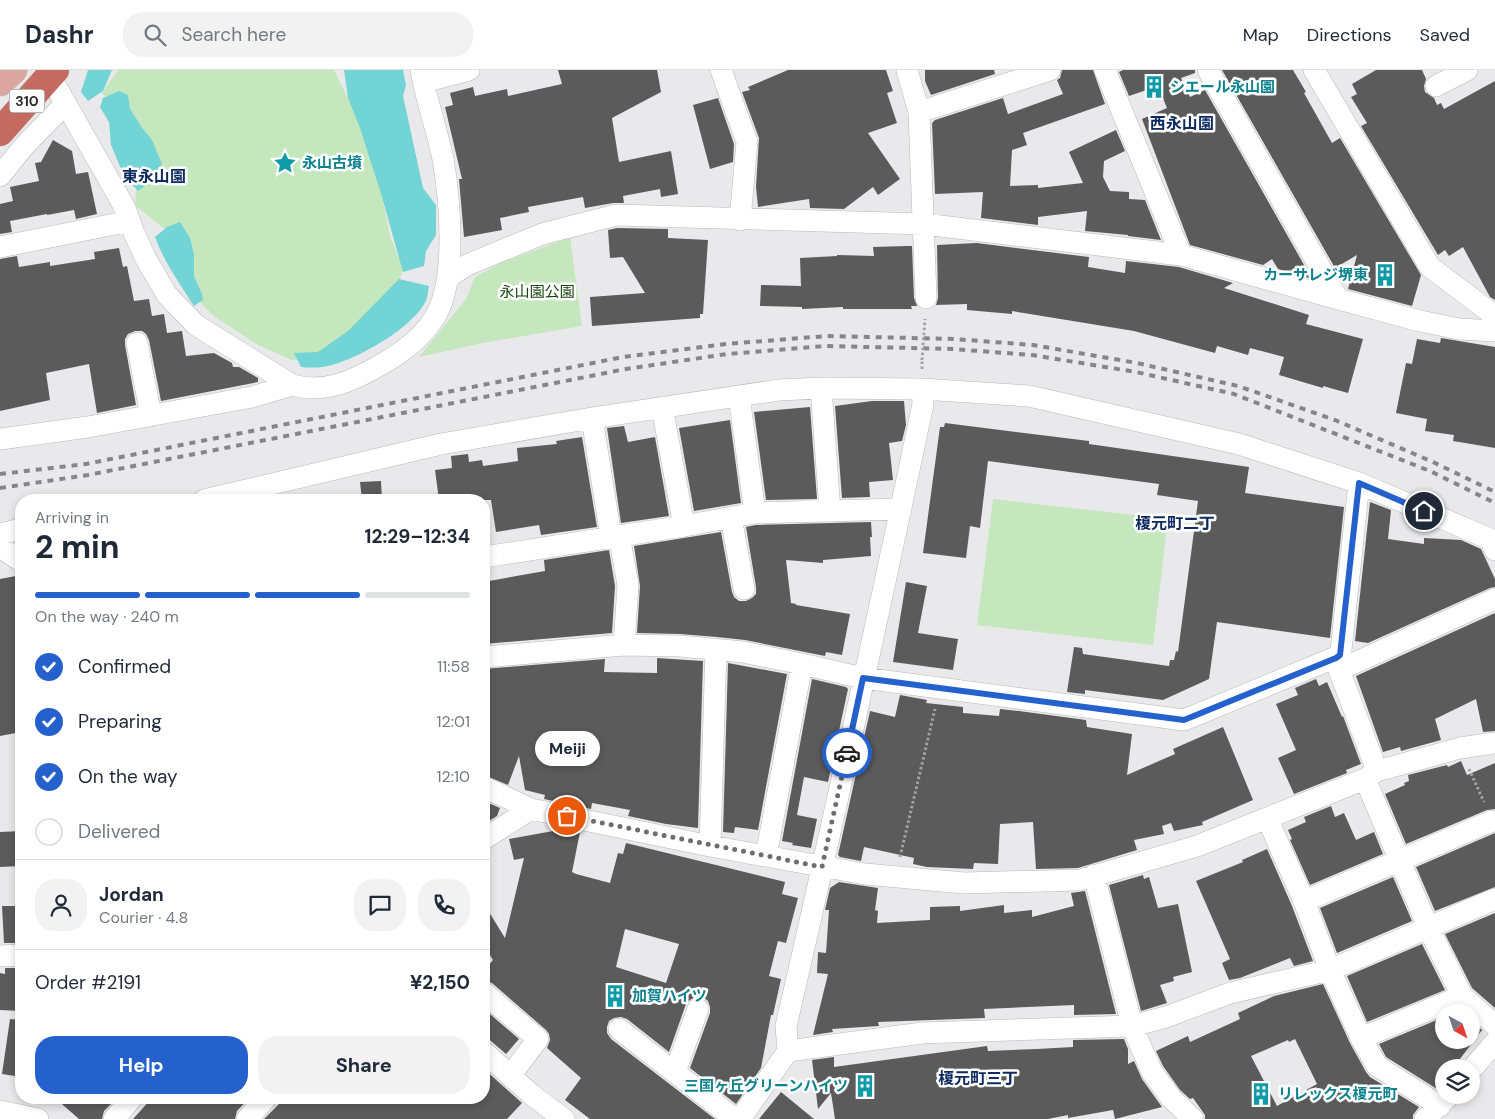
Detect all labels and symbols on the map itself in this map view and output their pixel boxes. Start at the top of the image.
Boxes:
building icon: シエール永山園 [1141,74,1167,100]
place label: シエール永山園 [1170,77,1275,97]
road number: 310 [10,90,44,112]
district label: 西永山園 [1150,113,1214,134]
place icon: 永山古墳 [272,150,298,176]
place label: 永山古墳 [302,153,362,173]
district label: 東永山園 [122,166,186,187]
building icon: カーサレジ堺東 [1372,262,1398,288]
place label: カーサレジ堺東 [1263,265,1368,285]
park label: 永山園公園 [499,282,575,302]
pin [1403,490,1445,532]
district label: 榎元町二丁 [1135,513,1215,534]
courier [822,728,872,778]
callout: Meiji [534,731,600,766]
pin [546,795,588,837]
building icon: 加賀ハイツ [602,983,628,1009]
place label: 加賀ハイツ [632,986,707,1006]
north arrow [1435,1004,1480,1049]
district label: 榎元町三丁 [938,1068,1018,1089]
building icon: 三国ヶ丘グリーンハイツ [852,1073,878,1099]
place label: 三国ヶ丘グリーンハイツ [684,1076,848,1096]
building icon: リレックス榎元町 [1248,1081,1274,1107]
place label: リレックス榎元町 [1278,1084,1398,1104]

